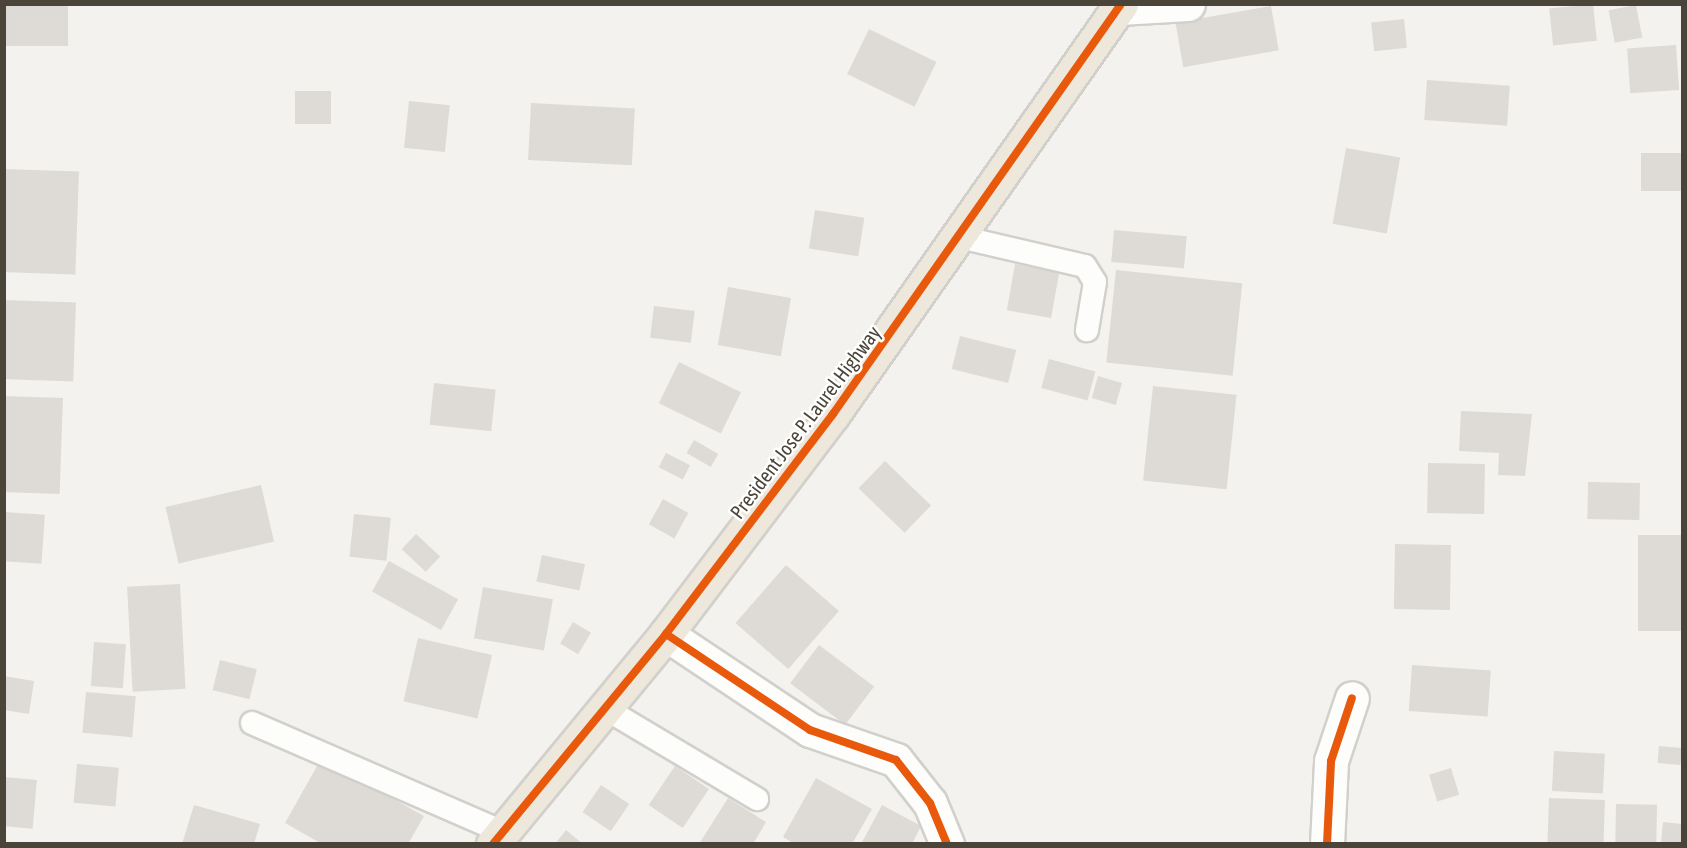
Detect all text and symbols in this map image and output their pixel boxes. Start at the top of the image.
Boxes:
street label: President Jose P. Laurel Highway [725,321,885,523]

